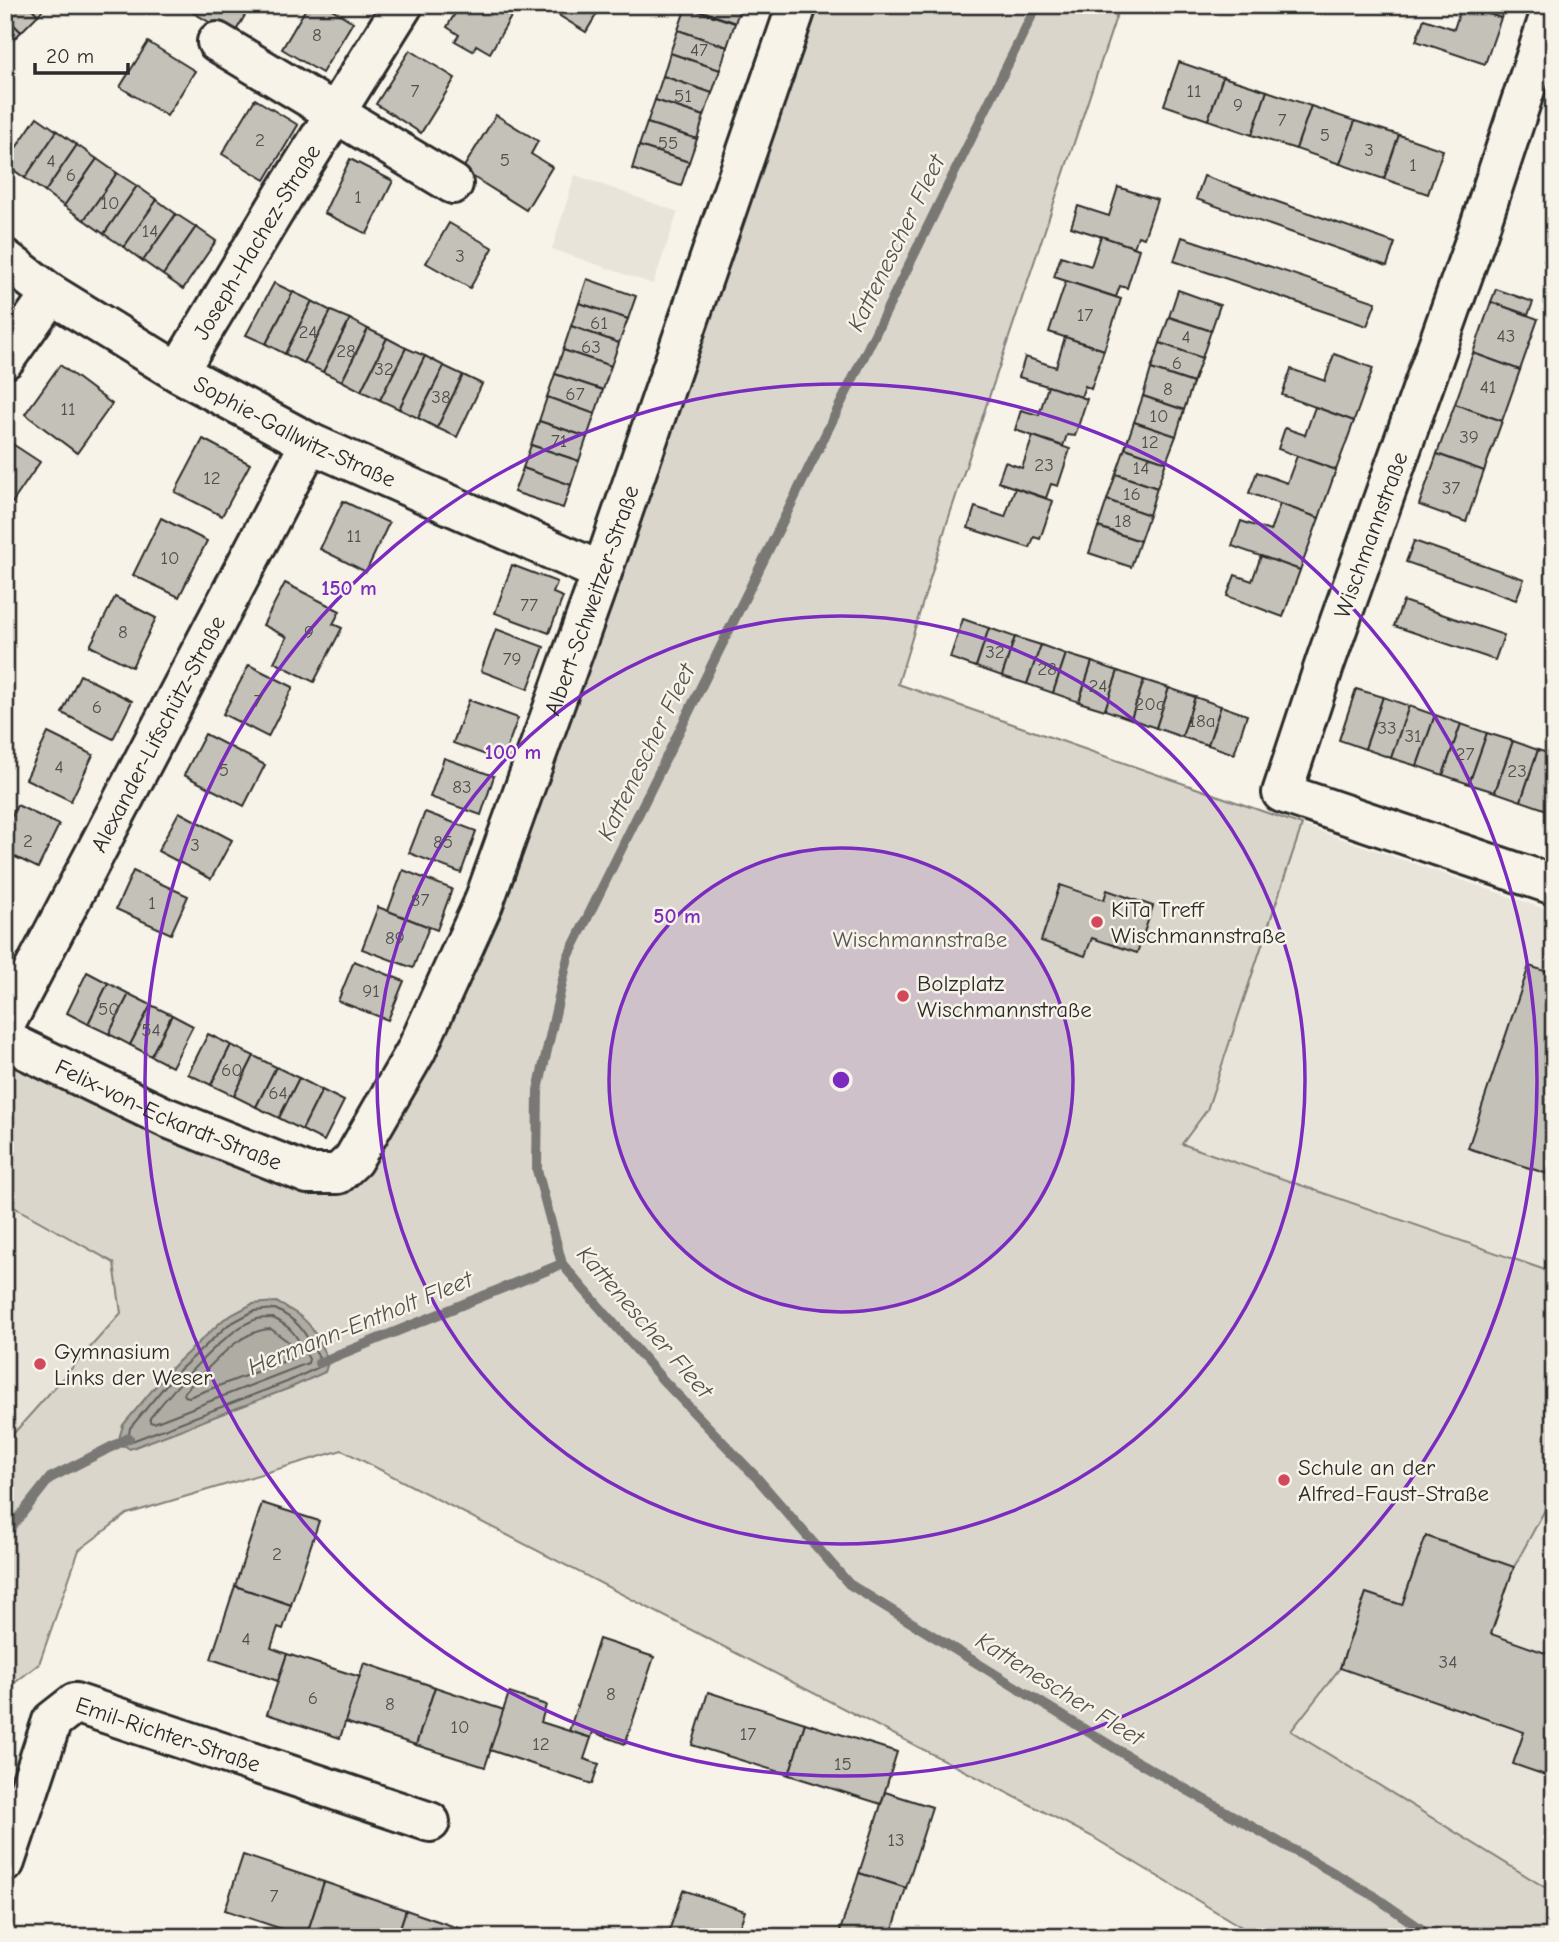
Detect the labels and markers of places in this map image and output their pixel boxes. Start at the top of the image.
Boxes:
place label: KiTa Treff Wischmannstraße [1111,896,1286,949]
marker: KiTa Treff Wischmannstraße [1089,914,1105,930]
place label: Bolzplatz Wischmannstraße [917,970,1092,1023]
marker: Bolzplatz Wischmannstraße [895,988,911,1004]
centre of rings [829,1068,853,1092]
place label: Gymnasium Links der Weser [54,1338,213,1391]
marker: Gymnasium Links der Weser [32,1356,48,1372]
place label: Schule an der Alfred-Faust-Straße [1298,1454,1489,1507]
marker: Schule an der Alfred-Faust-Straße [1276,1472,1292,1488]

